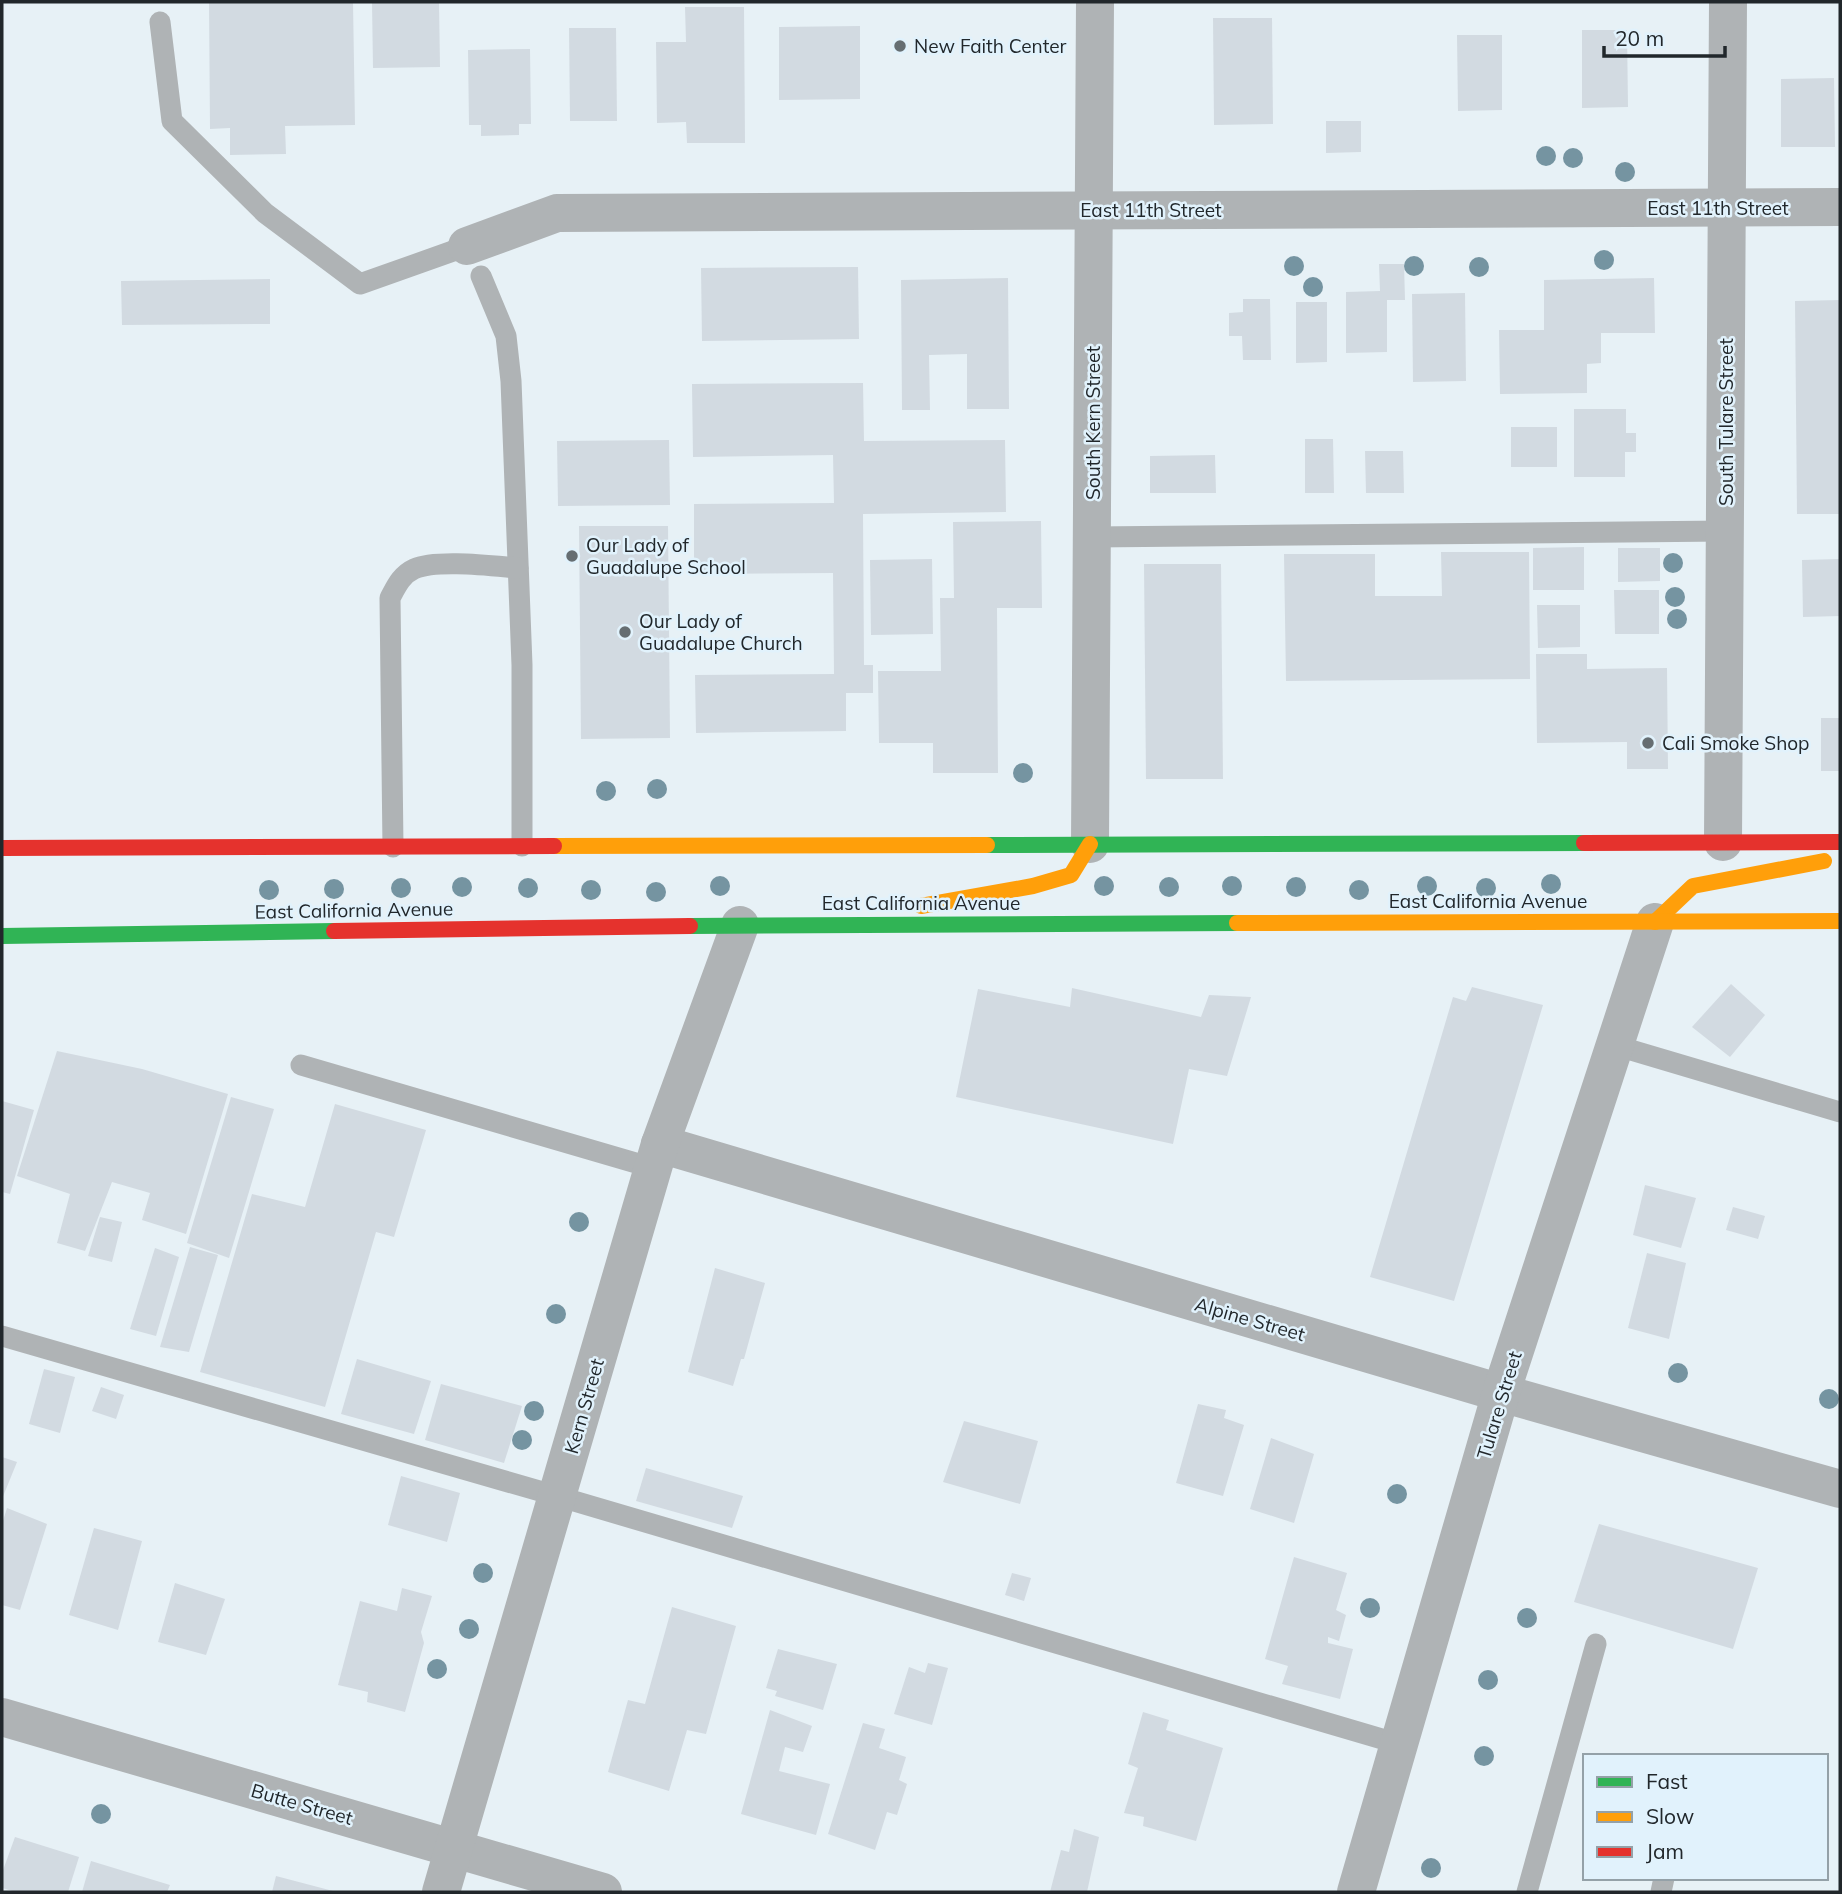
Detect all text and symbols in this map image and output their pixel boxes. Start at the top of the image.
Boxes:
scale bar [1604,14,1725,58]
text: 20 m [1615,25,1664,51]
place label: New Faith Center [914,34,1067,58]
marker: New Faith Center [892,38,908,54]
street label: East 11th Street [1647,196,1789,220]
street label: East 11th Street [1080,198,1222,222]
street label: South Tulare Street [1714,338,1738,506]
street label: South Kern Street [1081,346,1105,500]
place label: Our Lady of Guadalupe School [586,533,746,579]
marker: Our Lady of Guadalupe School [564,548,580,564]
place label: Our Lady of Guadalupe Church [639,609,803,655]
marker: Our Lady of Guadalupe Church [617,624,633,640]
place label: Cali Smoke Shop [1662,731,1810,755]
marker: Cali Smoke Shop [1640,735,1656,751]
street label: East California Avenue [1389,889,1587,913]
street label: East California Avenue [822,891,1020,915]
street label: East California Avenue [255,896,453,924]
street label: Alpine Street [1192,1292,1308,1346]
street label: Tulare Street [1471,1348,1527,1462]
street label: Kern Street [559,1355,609,1456]
legend [1583,1754,1828,1880]
text: Fast [1646,1768,1688,1794]
street label: Butte Street [248,1778,356,1830]
text: Slow [1646,1803,1694,1829]
text: Jam [1646,1838,1684,1864]

